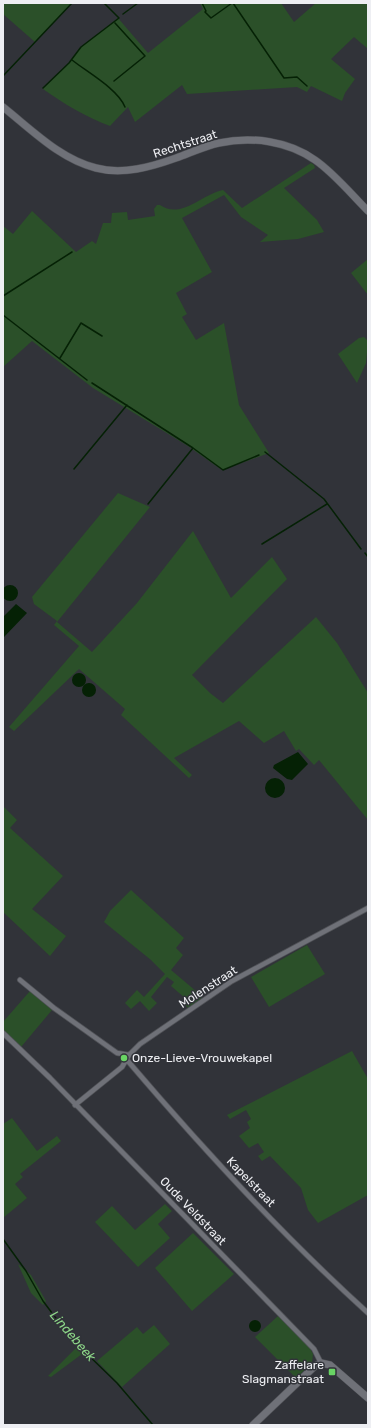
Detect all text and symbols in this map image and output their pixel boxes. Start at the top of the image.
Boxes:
street label: Rechtstraat [151,127,219,161]
street label: Molenstraat [176,963,240,1011]
place label: Onze-Lieve-Vrouwekapel [132,1051,272,1065]
marker: Onze-Lieve-Vrouwekapel [119,1053,129,1063]
street label: Kapelstraat [224,1154,278,1210]
street label: Oude Veldstraat [157,1174,229,1248]
water label: Lindebeek [47,1308,99,1365]
place label: Zaffelare Slagmanstraat [242,1358,324,1386]
marker: Zaffelare Slagmanstraat [327,1367,337,1377]

